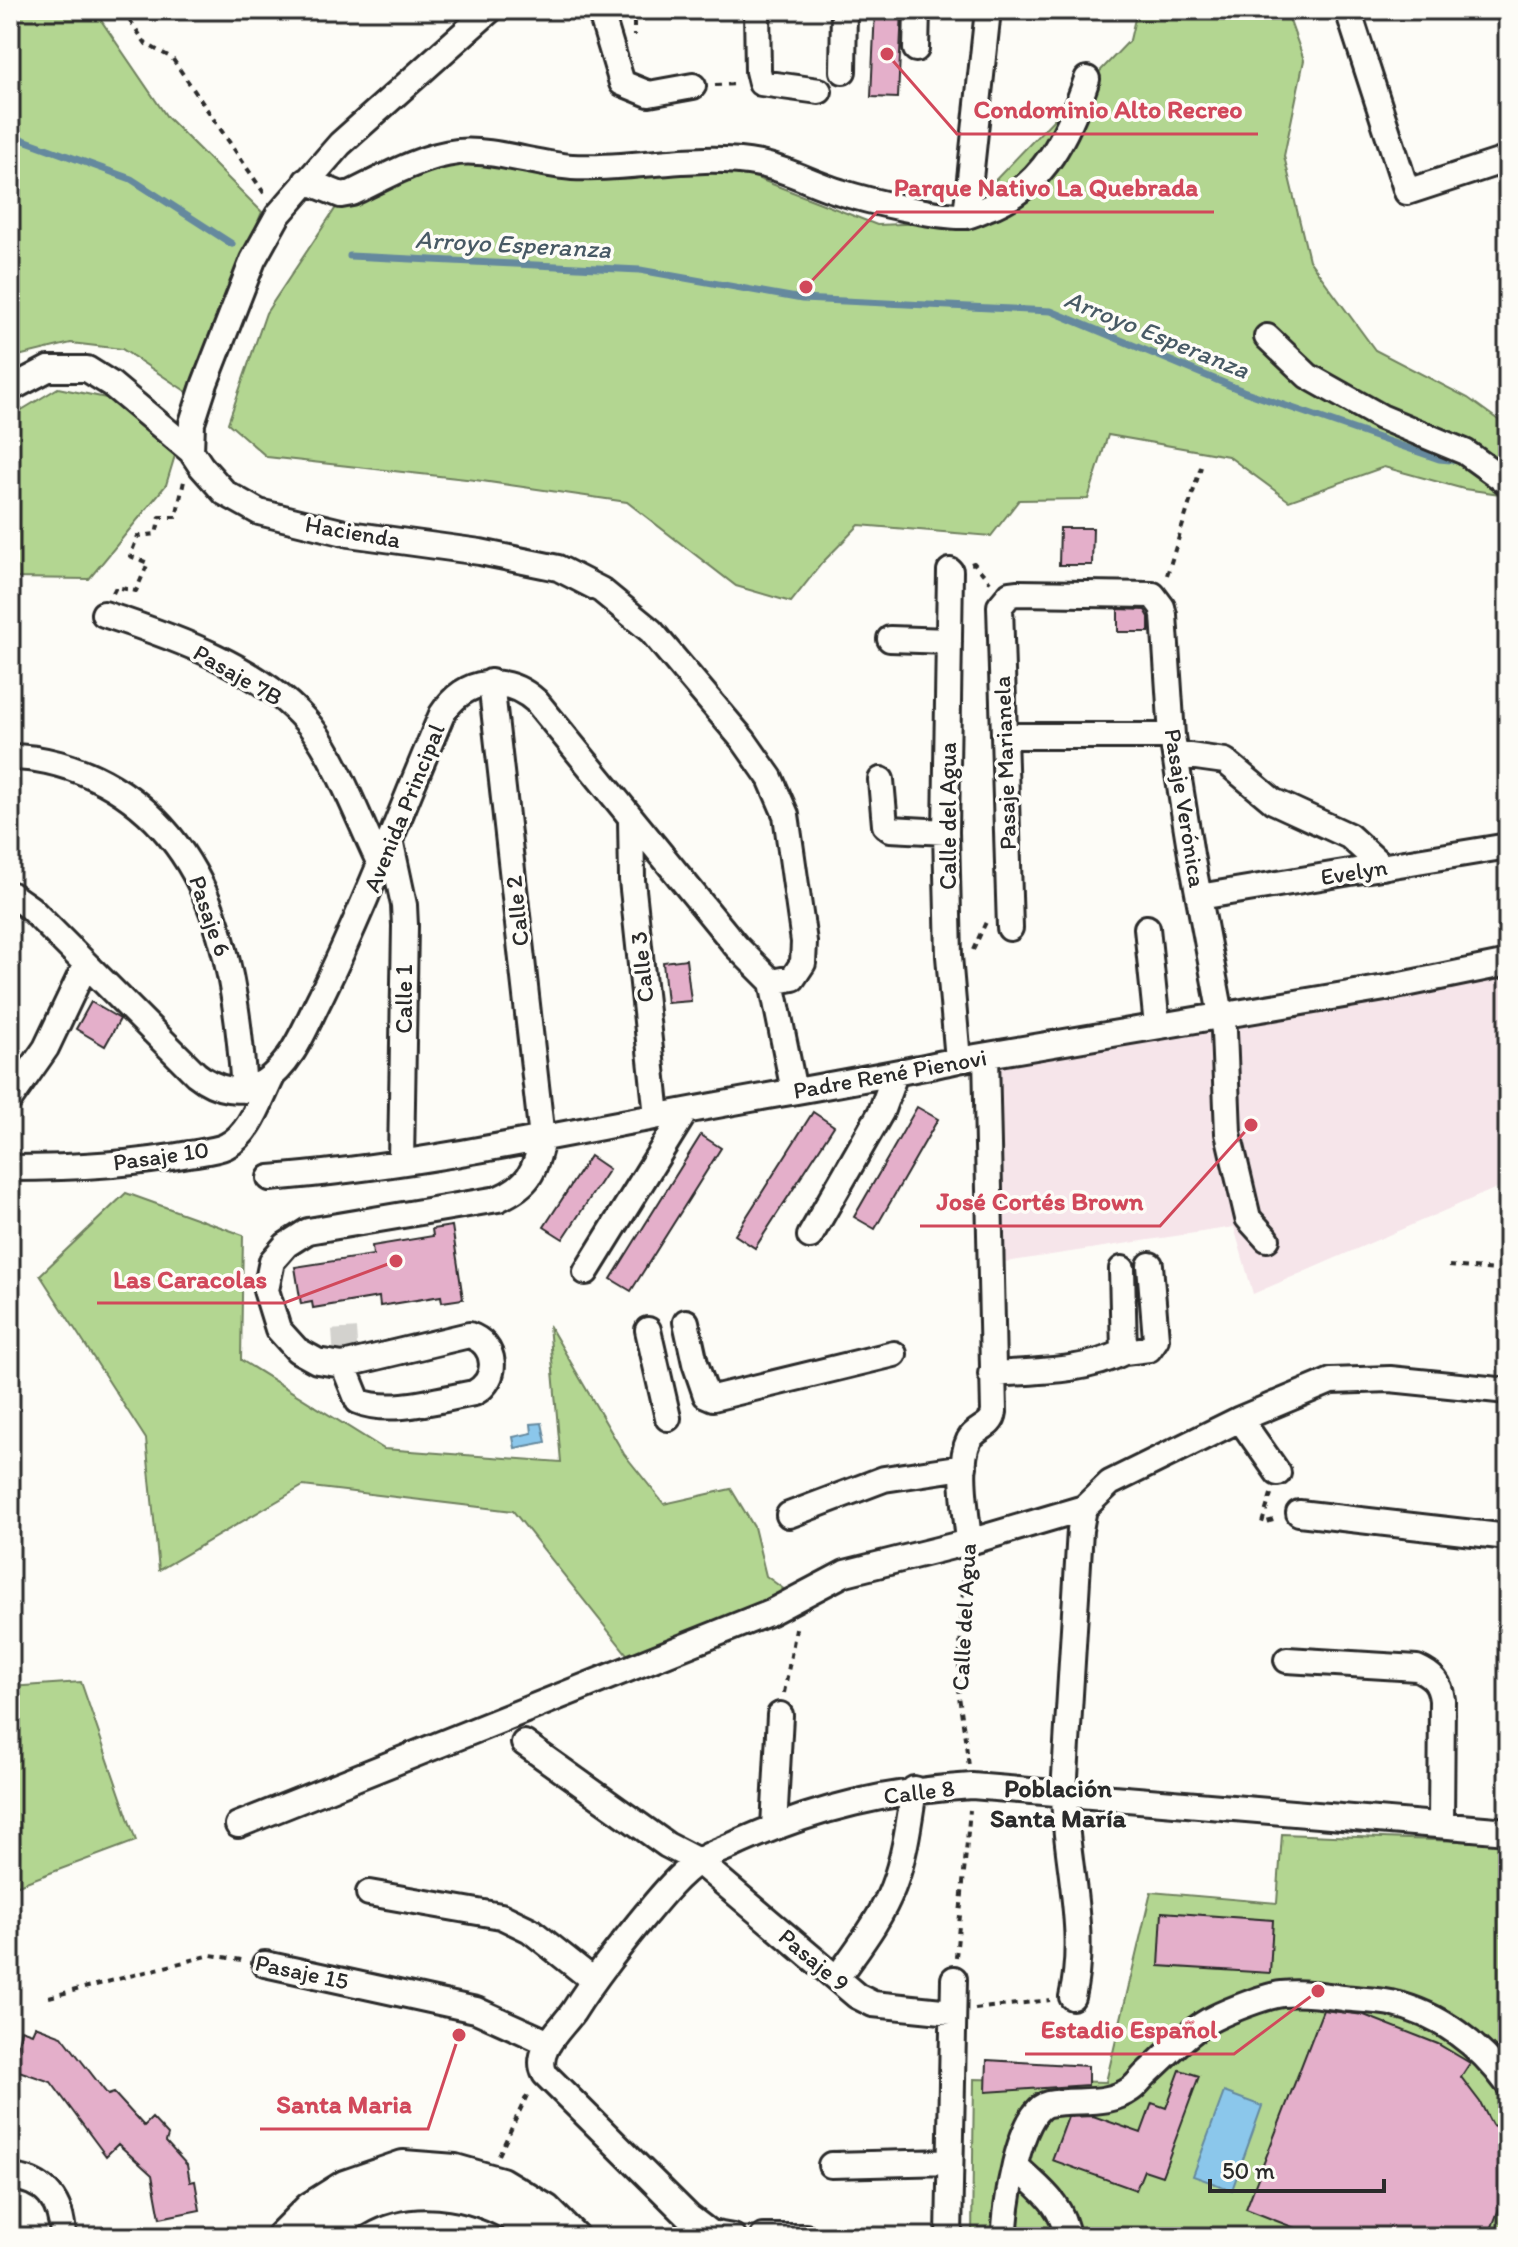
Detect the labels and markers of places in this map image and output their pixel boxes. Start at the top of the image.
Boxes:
callout: Condominio Alto Recreo [957,84,1258,134]
callout: Parque Nativo La Quebrada [877,162,1214,212]
callout: José Cortés Brown [920,1176,1160,1226]
callout: Las Caracolas [97,1253,284,1303]
callout: Estadio Español [1025,2004,1234,2054]
callout: Santa Maria [260,2079,428,2129]

